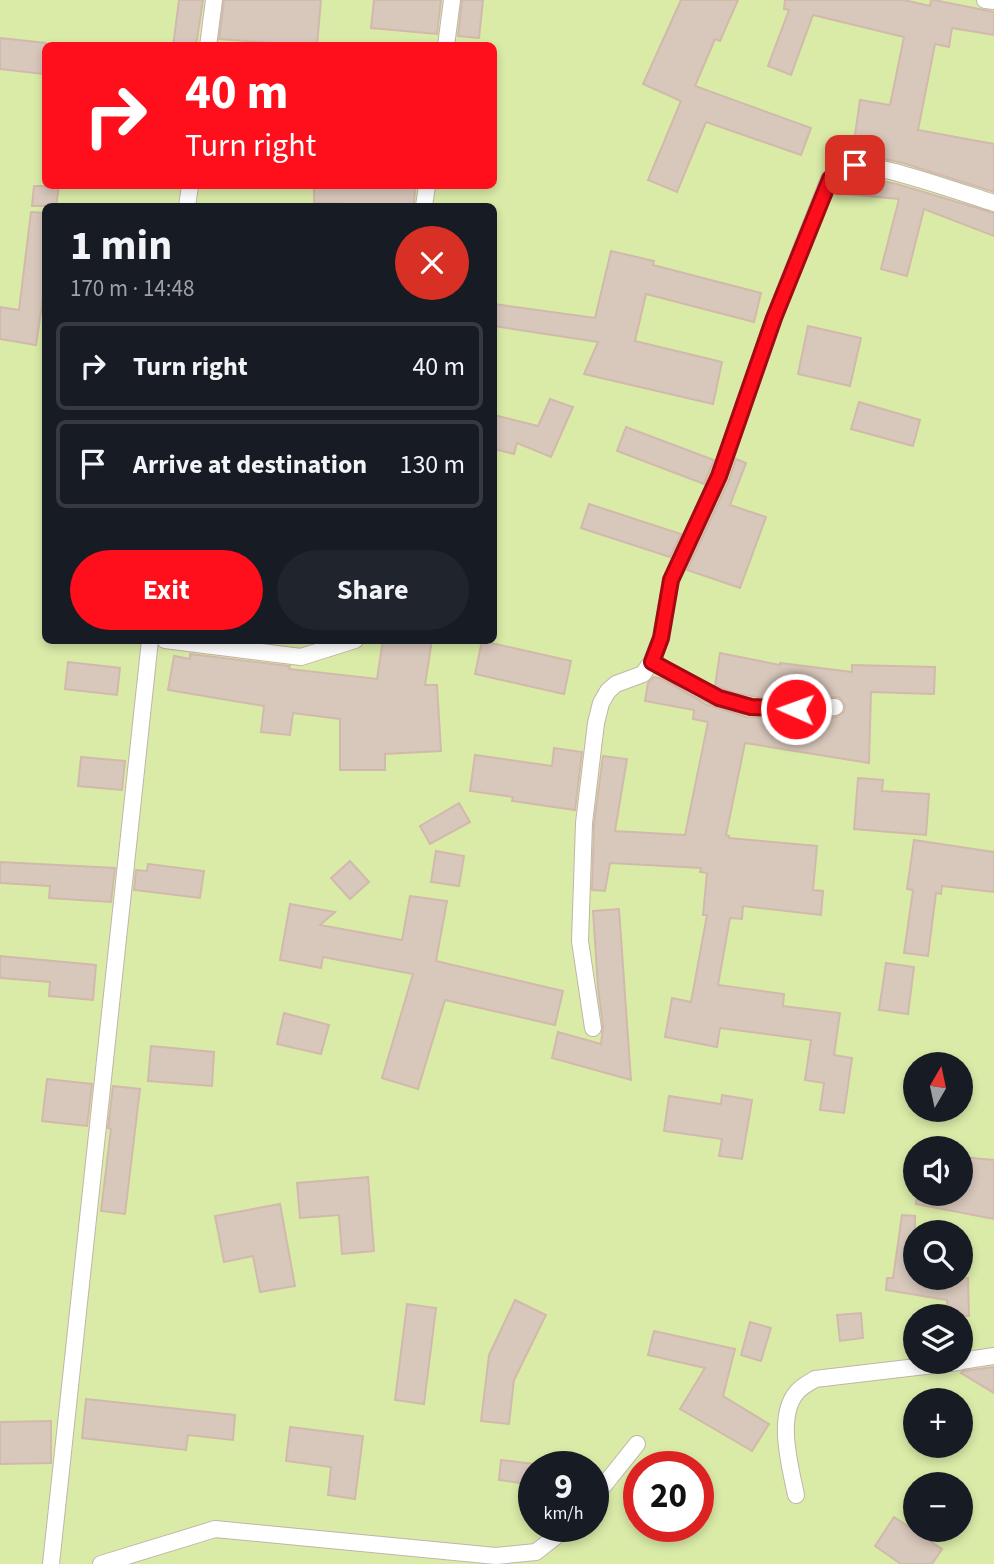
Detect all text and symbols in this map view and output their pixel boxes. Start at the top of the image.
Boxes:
text: 40 m [185,58,289,128]
icon: right [70,70,161,161]
text: Turn right [185,123,316,169]
pin [825,135,885,195]
icon: arrive [836,146,874,184]
text: 1 min [70,216,172,276]
button: close [395,226,469,300]
text: 170 m · 14:48 [70,272,194,305]
icon: right [74,347,112,385]
text: Turn right [133,348,248,385]
text: 40 m [412,348,465,385]
icon: arrive [74,445,112,483]
text: Arrive at destination [133,446,367,483]
text: 130 m [399,446,465,483]
button: Exit [70,550,263,630]
button: Share [277,550,469,630]
position arrow [759,672,833,746]
north arrow [903,1052,973,1122]
map controls [903,1052,973,1542]
button: sound [903,1136,973,1206]
button: search [903,1220,973,1290]
button: layers [903,1304,973,1374]
button: + [903,1388,973,1458]
speed limit sign: 20 [623,1451,714,1542]
text: 9 [554,1462,573,1512]
button: − [903,1472,973,1542]
text: km/h [544,1501,583,1526]

